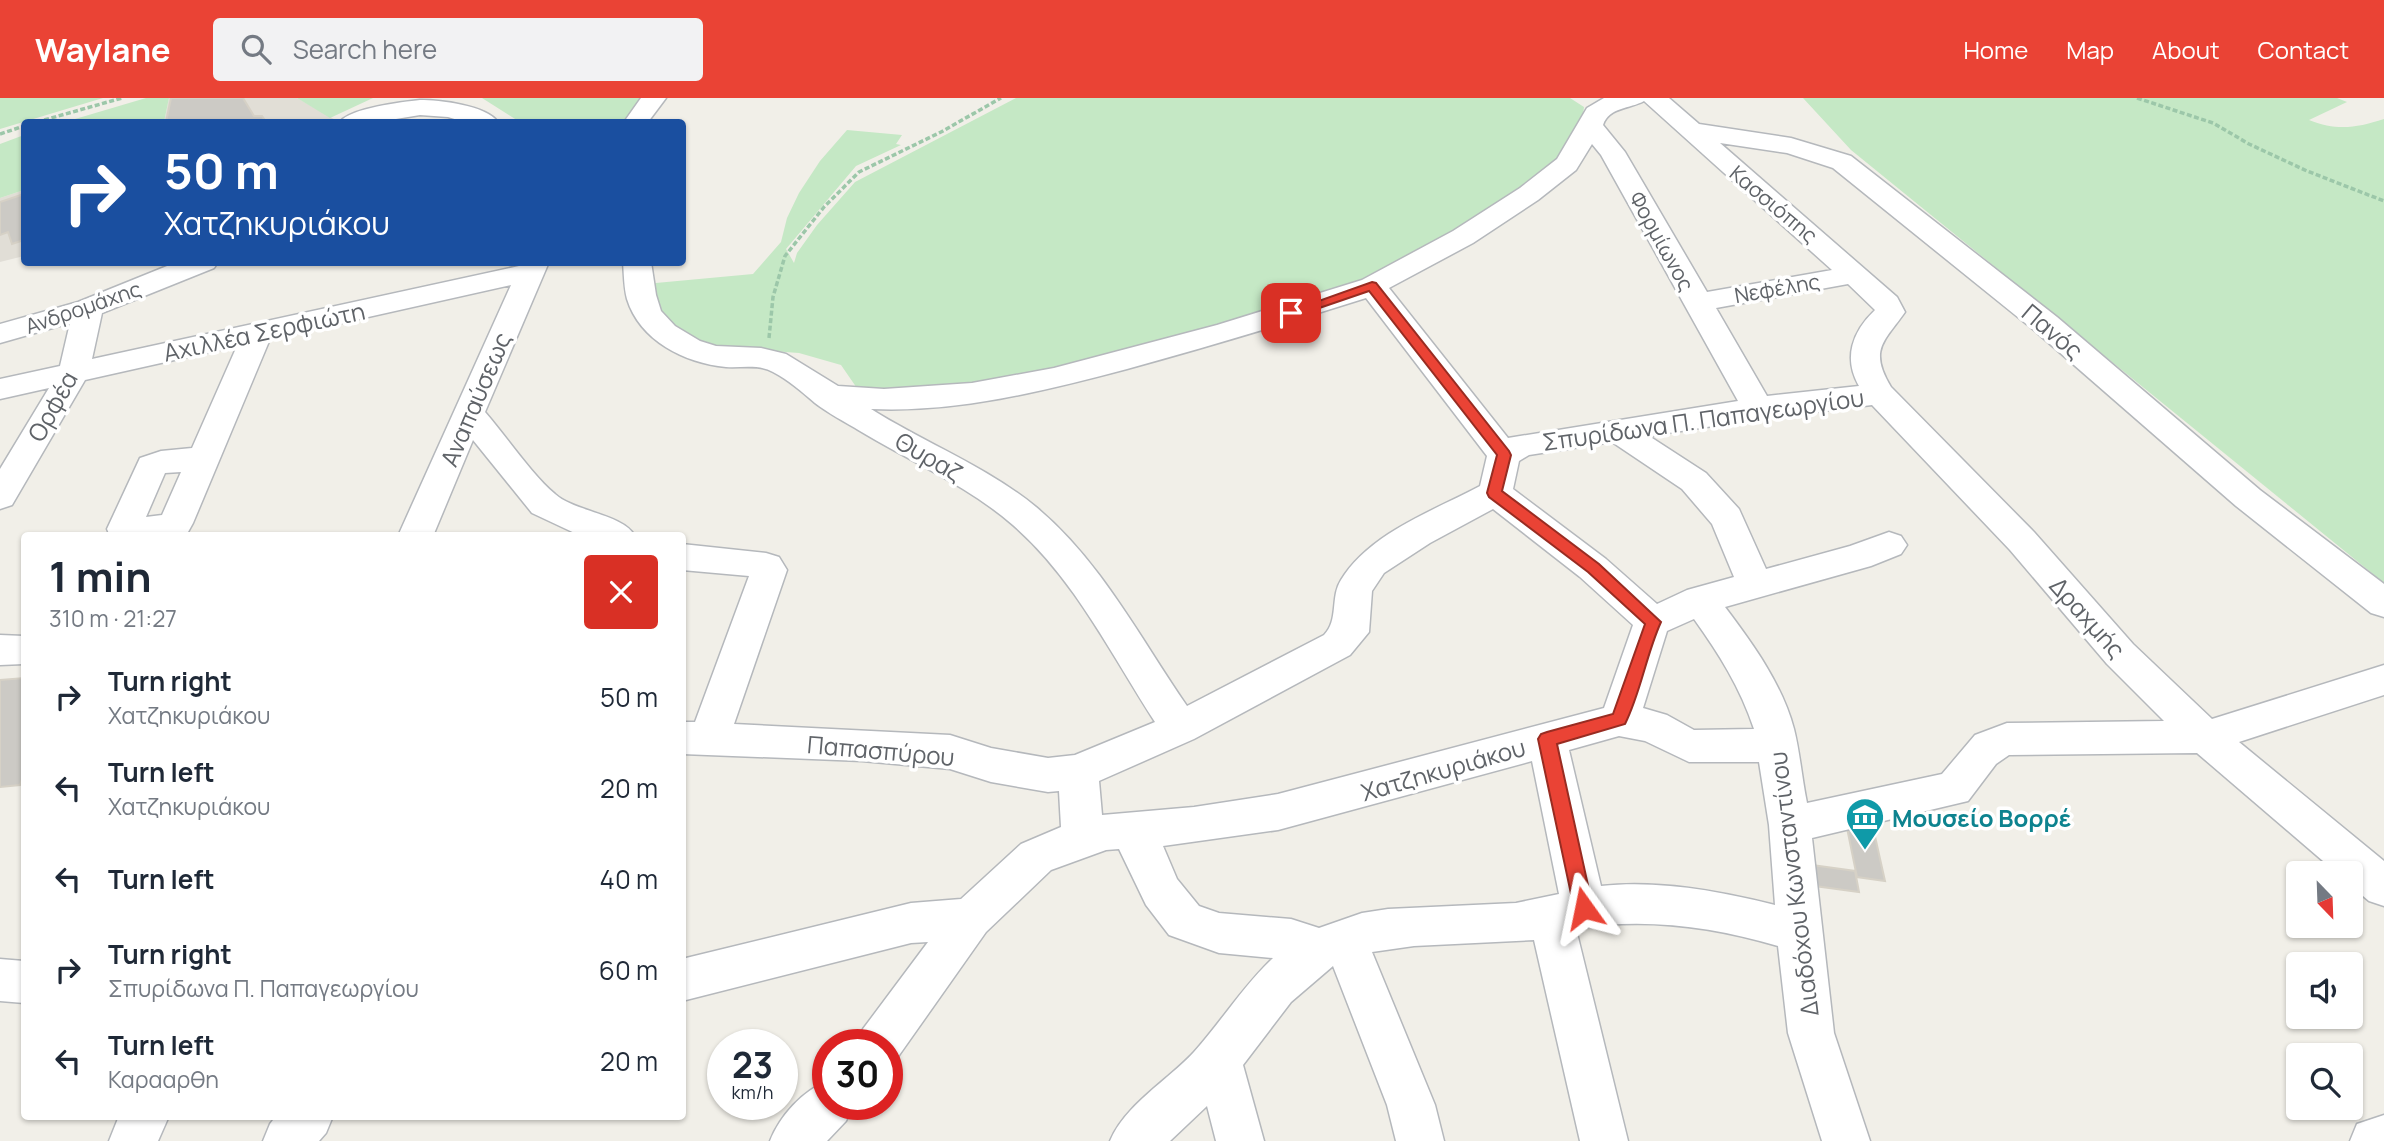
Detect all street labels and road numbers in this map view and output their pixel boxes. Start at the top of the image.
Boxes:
street label: Κασσιόπης [1724,159,1824,249]
street label: Φορμίωνος [1623,186,1701,296]
street label: Νεφέλης [1732,267,1822,309]
street label: Ανδρομάχης [21,274,145,340]
street label: Αχιλλέα Σερφιώτη [160,294,368,368]
street label: Πανός [2015,296,2091,366]
street label: Αναπαύσεως [432,327,518,471]
street label: Ορφέα [19,365,85,447]
street label: Σπυρίδωνα Π. Παπαγεωργίου [1540,380,1866,458]
street label: Θυραζ [889,424,969,488]
street label: Δραχμής [2043,569,2133,665]
street label: Παπασπύρου [806,727,956,773]
street label: Χατζηκυριάκου [1357,730,1529,808]
street label: Διαδόχου Κωνσταντίνου [1760,750,1826,1018]

